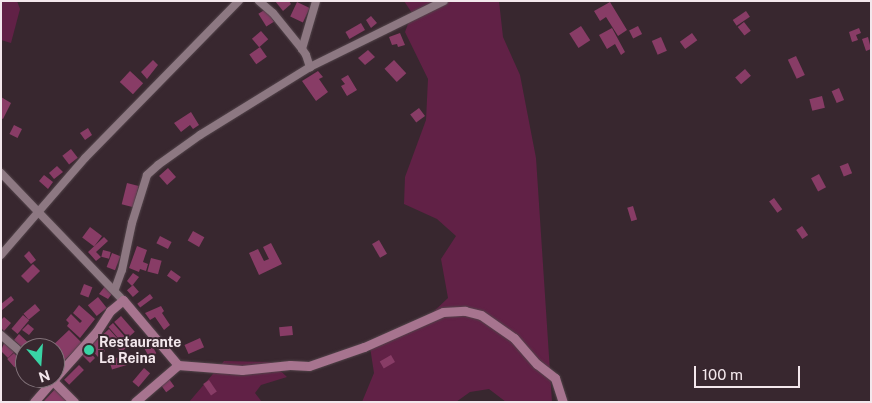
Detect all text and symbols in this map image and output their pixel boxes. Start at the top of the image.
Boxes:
place label: Restaurante La Reina [99,334,181,367]
north arrow [15,338,65,388]
marker: Restaurante La Reina [83,344,95,356]
scale bar [697,356,803,388]
text: 100 m [702,366,743,383]
text: N [37,367,52,386]

